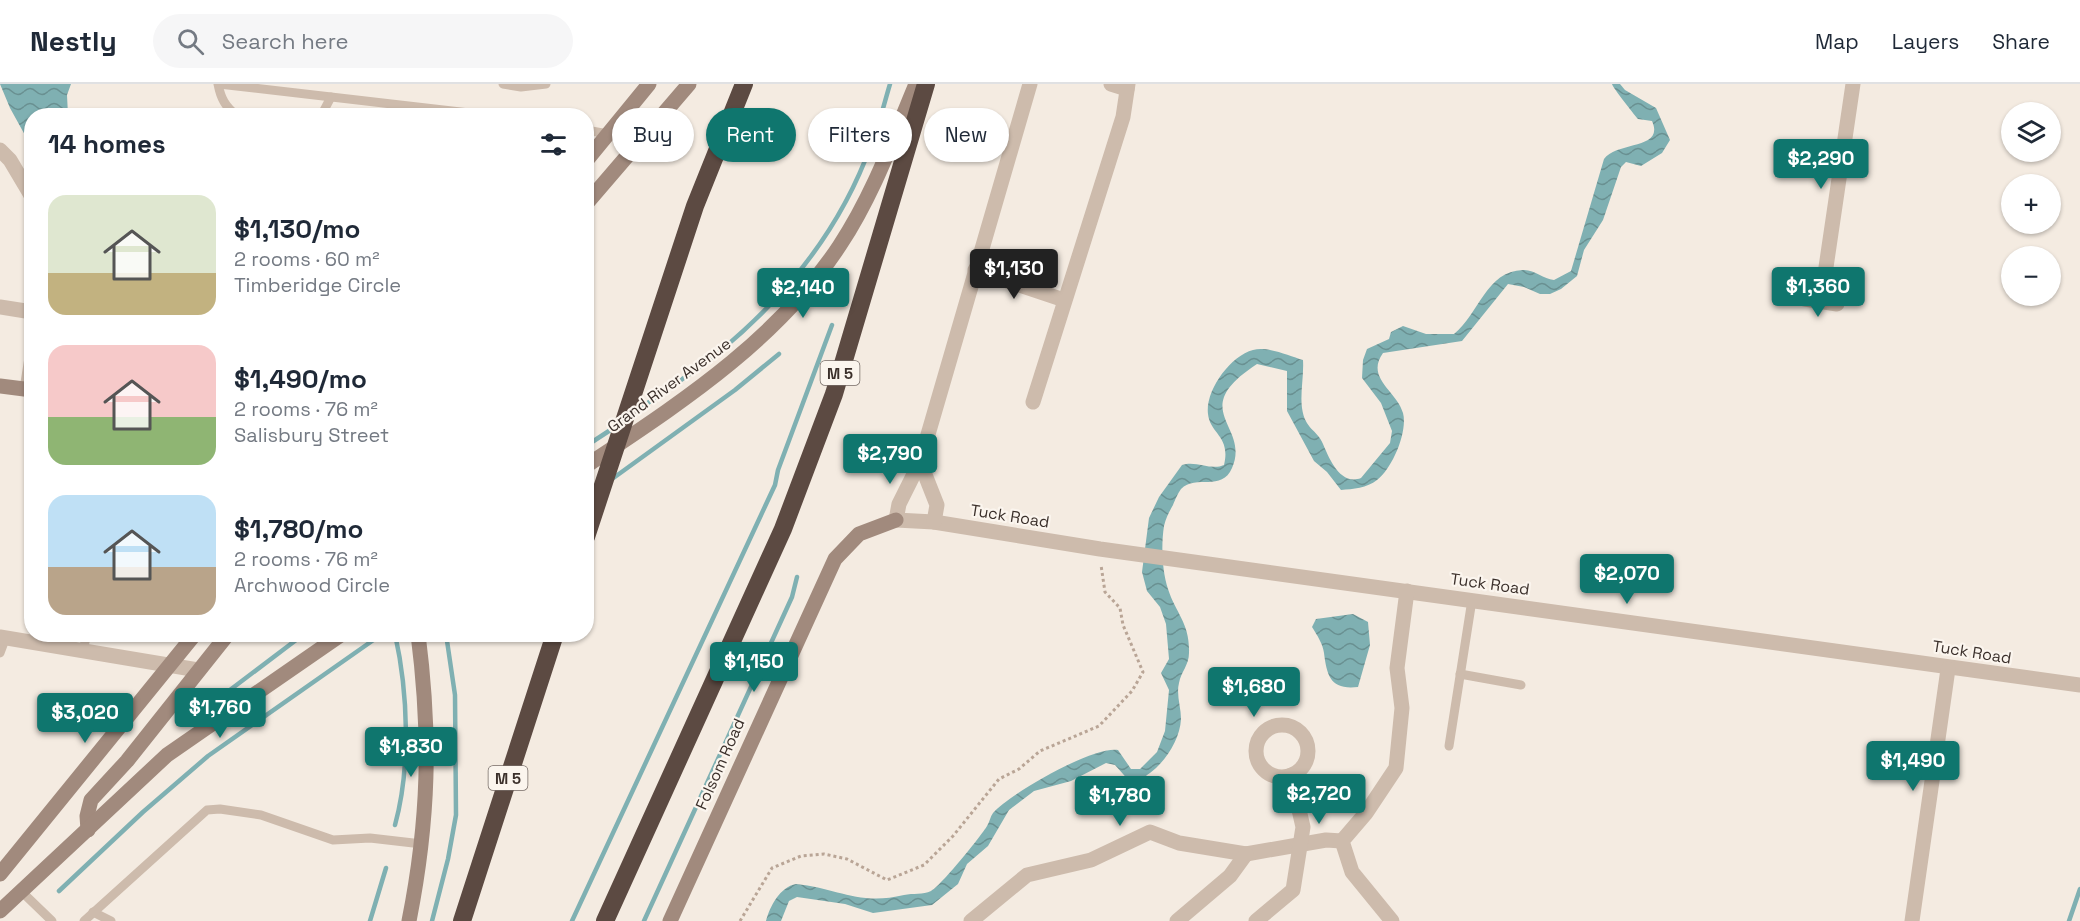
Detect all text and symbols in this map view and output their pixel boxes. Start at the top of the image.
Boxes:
search box [153,14,573,68]
text: Nestly [30,23,117,59]
icon: search [174,25,207,58]
text: Search here [222,27,349,55]
text: Map [1815,28,1859,55]
text: Layers [1892,28,1959,55]
text: Share [1992,28,2050,55]
map controls [2001,102,2061,306]
button: layers [2001,102,2061,162]
chip: Buy [612,108,694,162]
chip: Rent [706,108,796,162]
chip: Filters [808,108,912,162]
chip: New [924,108,1009,162]
text: 14 homes [48,127,166,161]
icon: filters [537,128,570,161]
pin: $2,290 [1772,139,1870,190]
text: $2,290 [1788,145,1855,171]
button: + [2001,174,2061,234]
text: $1,130/mo [234,212,360,246]
icon: home [96,219,168,291]
text: 2 rooms · 60 m² [234,246,380,272]
button: − [2001,246,2061,306]
pin: $1,130 [965,249,1063,300]
text: $1,130 [984,255,1044,281]
pin: $1,360 [1769,267,1867,318]
pin: $2,140 [754,268,852,319]
text: Timberidge Circle [234,272,401,298]
text: $1,360 [1786,273,1850,299]
text: $2,140 [771,274,835,300]
street label: Grand River Avenue [603,333,735,437]
road number: M 5 [820,361,860,385]
text: $1,490/mo [234,362,367,396]
icon: home [96,369,168,441]
text: 2 rooms · 76 m² [234,396,378,422]
text: Salisbury Street [234,422,389,448]
pin: $2,790 [841,434,939,485]
text: $2,790 [857,440,923,466]
street label: Tuck Road [969,499,1051,533]
text: $1,780/mo [234,512,363,546]
icon: home [96,519,168,591]
text: 2 rooms · 76 m² [234,546,378,572]
pin: $2,070 [1578,554,1676,605]
text: $2,070 [1594,560,1660,586]
street label: Tuck Road [1449,568,1531,600]
text: Archwood Circle [234,572,390,598]
street label: Tuck Road [1931,635,2013,669]
pin: $1,150 [705,642,803,693]
text: $1,150 [724,648,784,674]
pin: $1,680 [1205,667,1303,718]
text: $1,680 [1222,673,1286,699]
pin: $1,760 [171,688,269,739]
pin: $3,020 [36,693,134,744]
text: $1,760 [189,694,251,720]
text: $3,020 [51,699,119,725]
street label: Folsom Road [691,715,749,813]
pin: $1,830 [362,727,460,778]
text: $1,830 [379,733,443,759]
pin: $1,490 [1864,741,1962,792]
text: $1,490 [1880,747,1946,773]
road number: M 5 [488,766,528,790]
pin: $2,720 [1270,774,1368,825]
pin: $1,780 [1071,776,1169,827]
text: $2,720 [1286,780,1352,806]
text: $1,780 [1089,782,1151,808]

